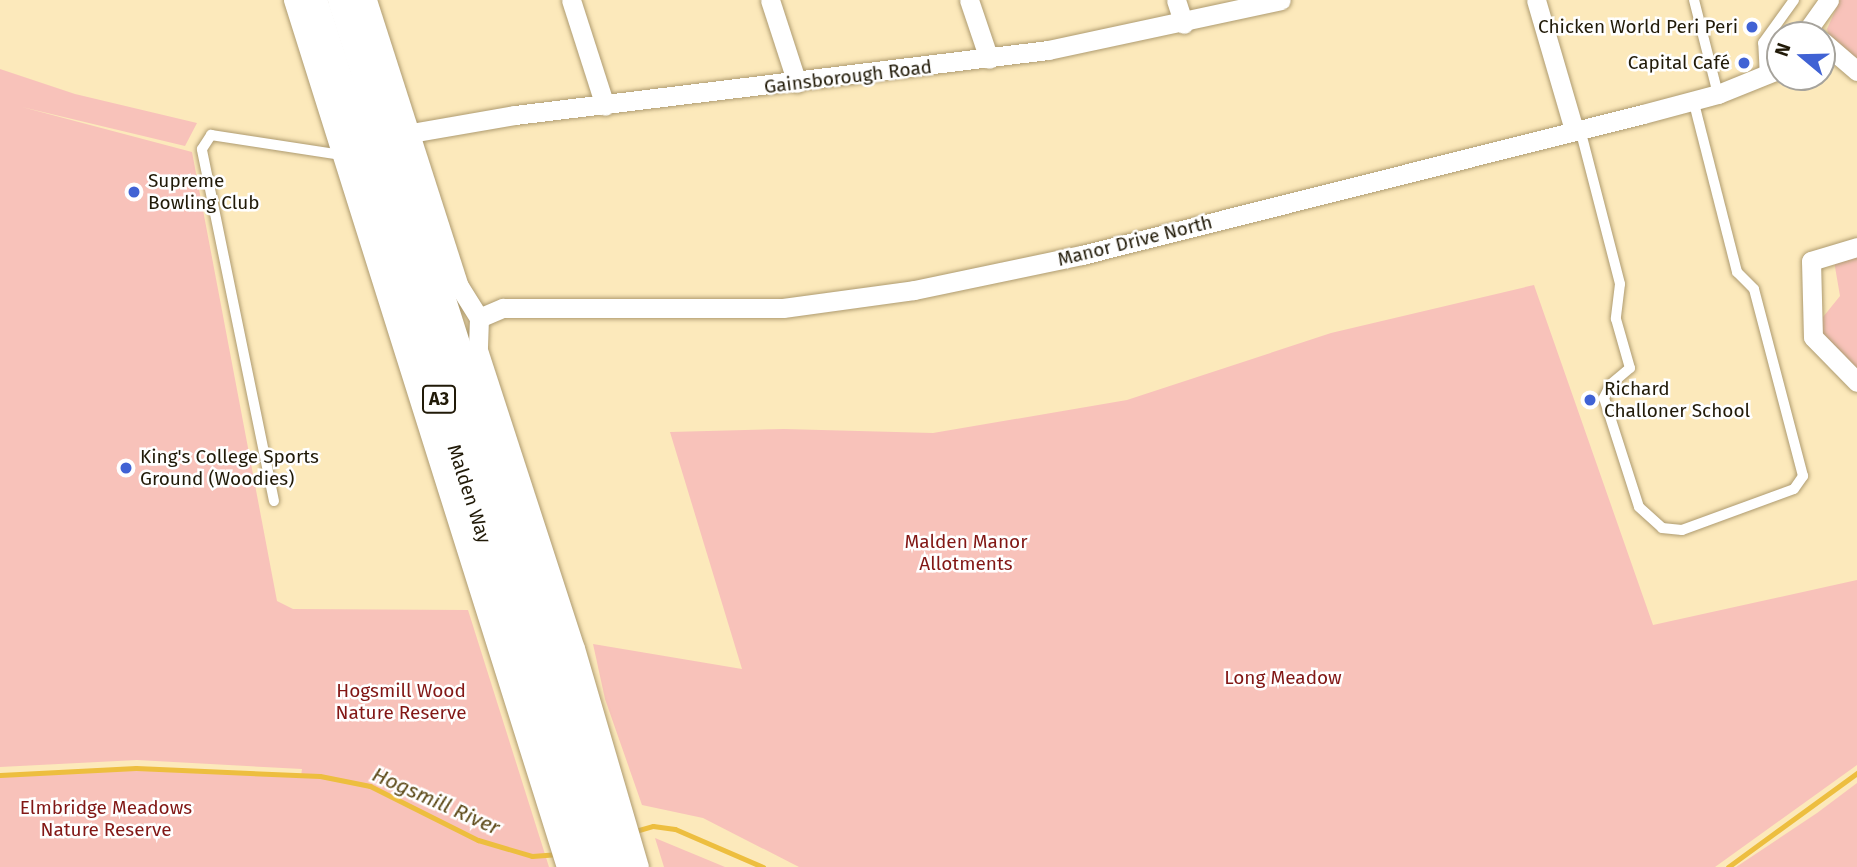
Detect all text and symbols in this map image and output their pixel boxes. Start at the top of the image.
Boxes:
place label: Chicken World Peri Peri [1538,16,1738,38]
marker: Chicken World Peri Peri [1744,19,1760,35]
north arrow [1766,21,1836,91]
text: N [1770,40,1795,59]
place label: Capital Café [1628,52,1730,74]
street label: Gainsborough Road [763,55,933,99]
marker: Capital Café [1736,55,1752,71]
place label: Supreme Bowling Club [148,170,260,214]
marker: Supreme Bowling Club [126,184,142,200]
street label: Manor Drive North [1055,211,1215,271]
place label: Richard Challoner School [1604,378,1750,422]
road number: A3 [422,384,457,414]
marker: Richard Challoner School [1582,392,1598,408]
street label: Malden Way [442,442,496,546]
place label: King's College Sports Ground (Woodies) [140,446,319,490]
marker: King's College Sports Ground (Woodies) [118,460,134,476]
park label: Malden Manor Allotments [905,531,1027,575]
park label: Long Meadow [1224,667,1342,689]
park label: Hogsmill Wood Nature Reserve [335,680,467,724]
water label: Hogsmill River [368,762,504,840]
park label: Elmbridge Meadows Nature Reserve [20,797,192,841]

